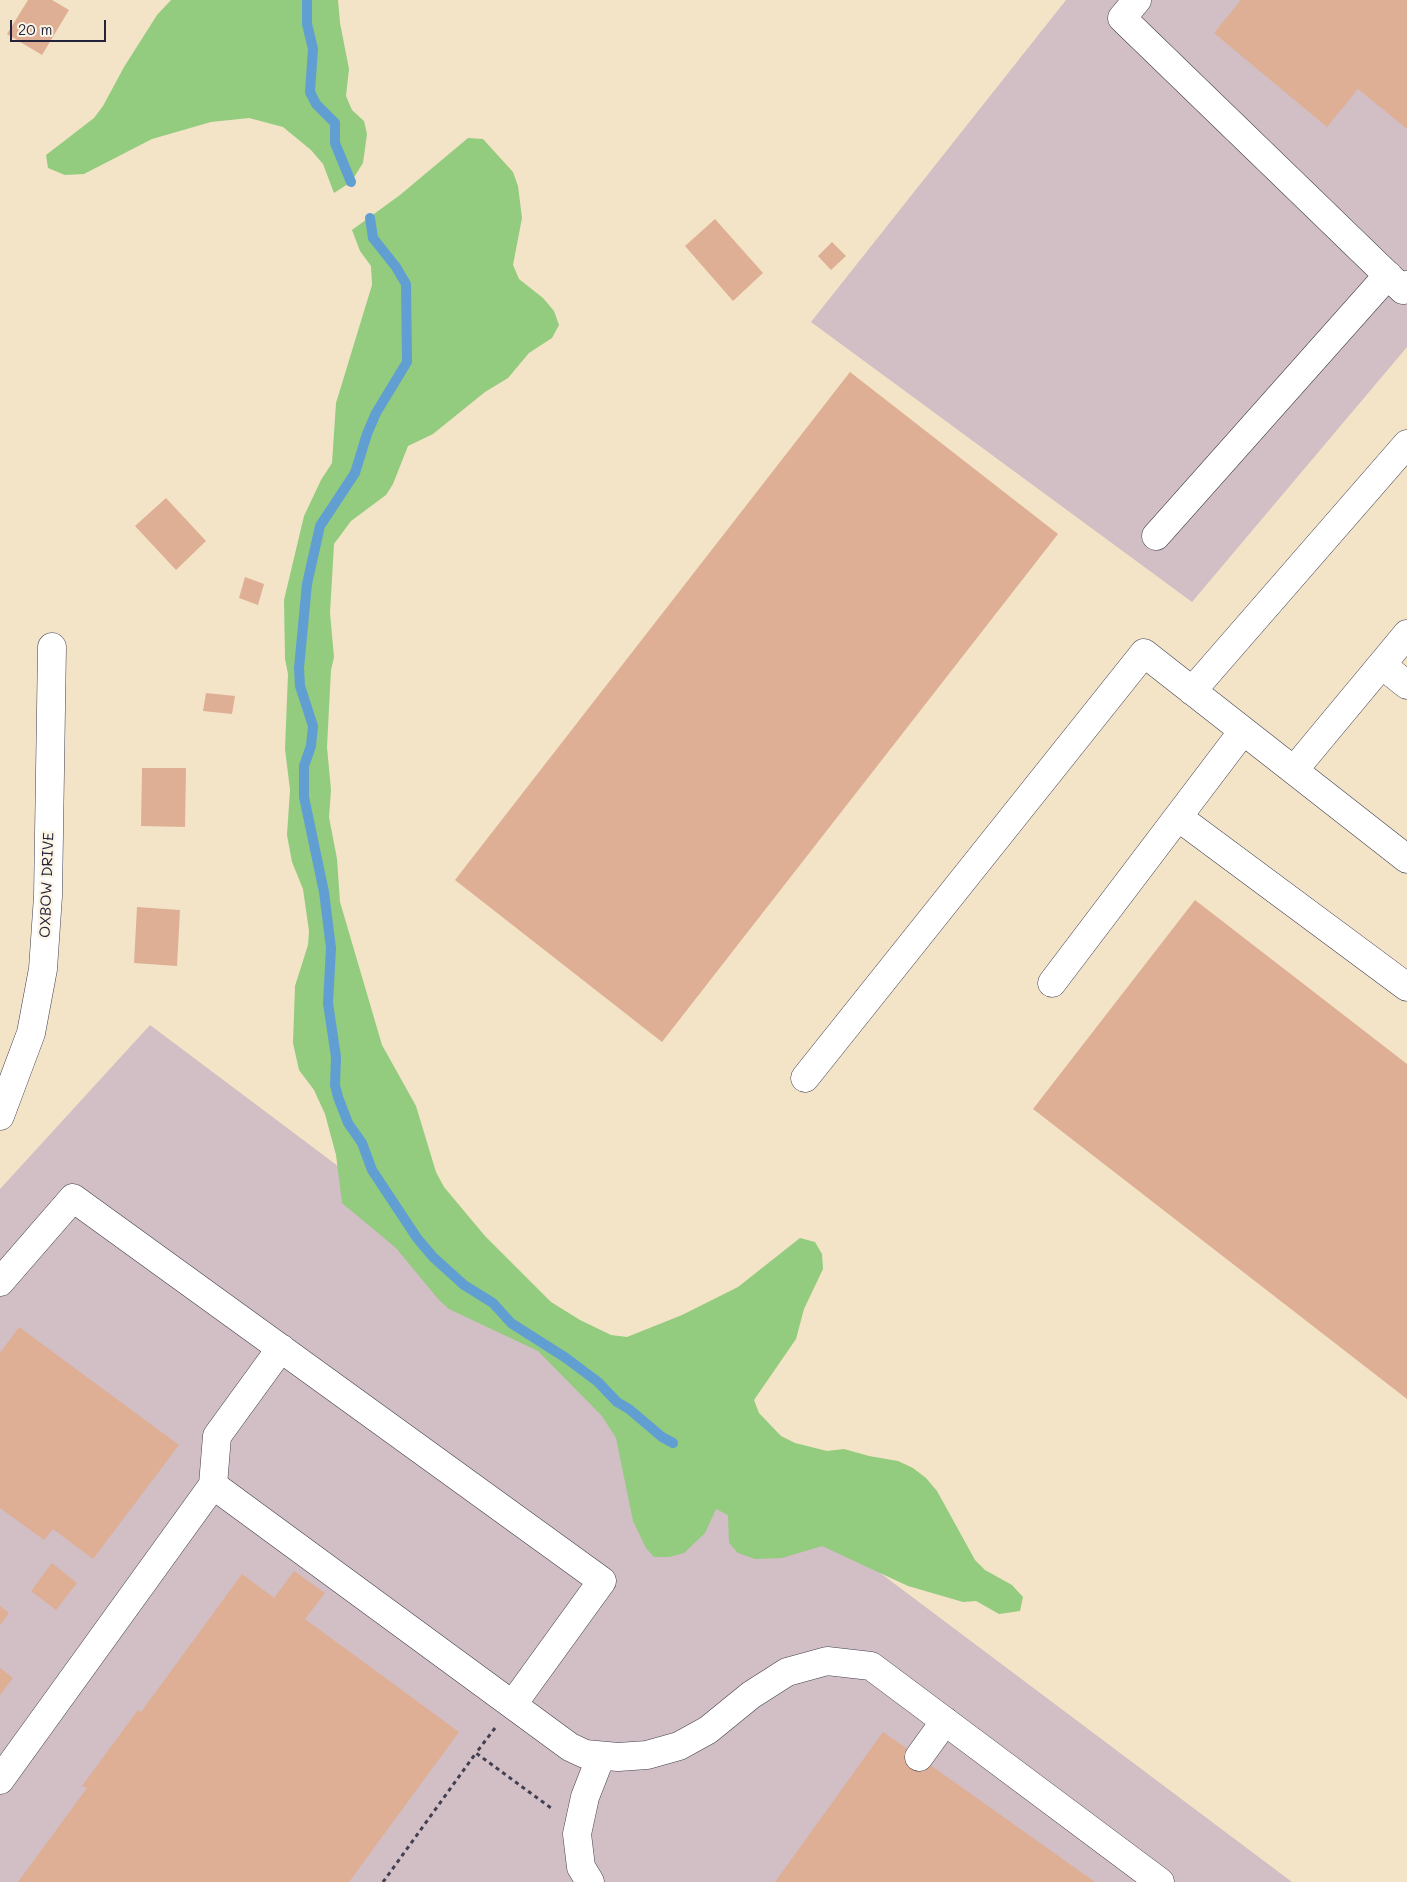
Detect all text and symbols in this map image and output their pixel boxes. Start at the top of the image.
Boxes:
scale bar [12,10,109,42]
text: 20 m [18,19,52,39]
street label: OXBOW DRIVE [36,832,58,938]

